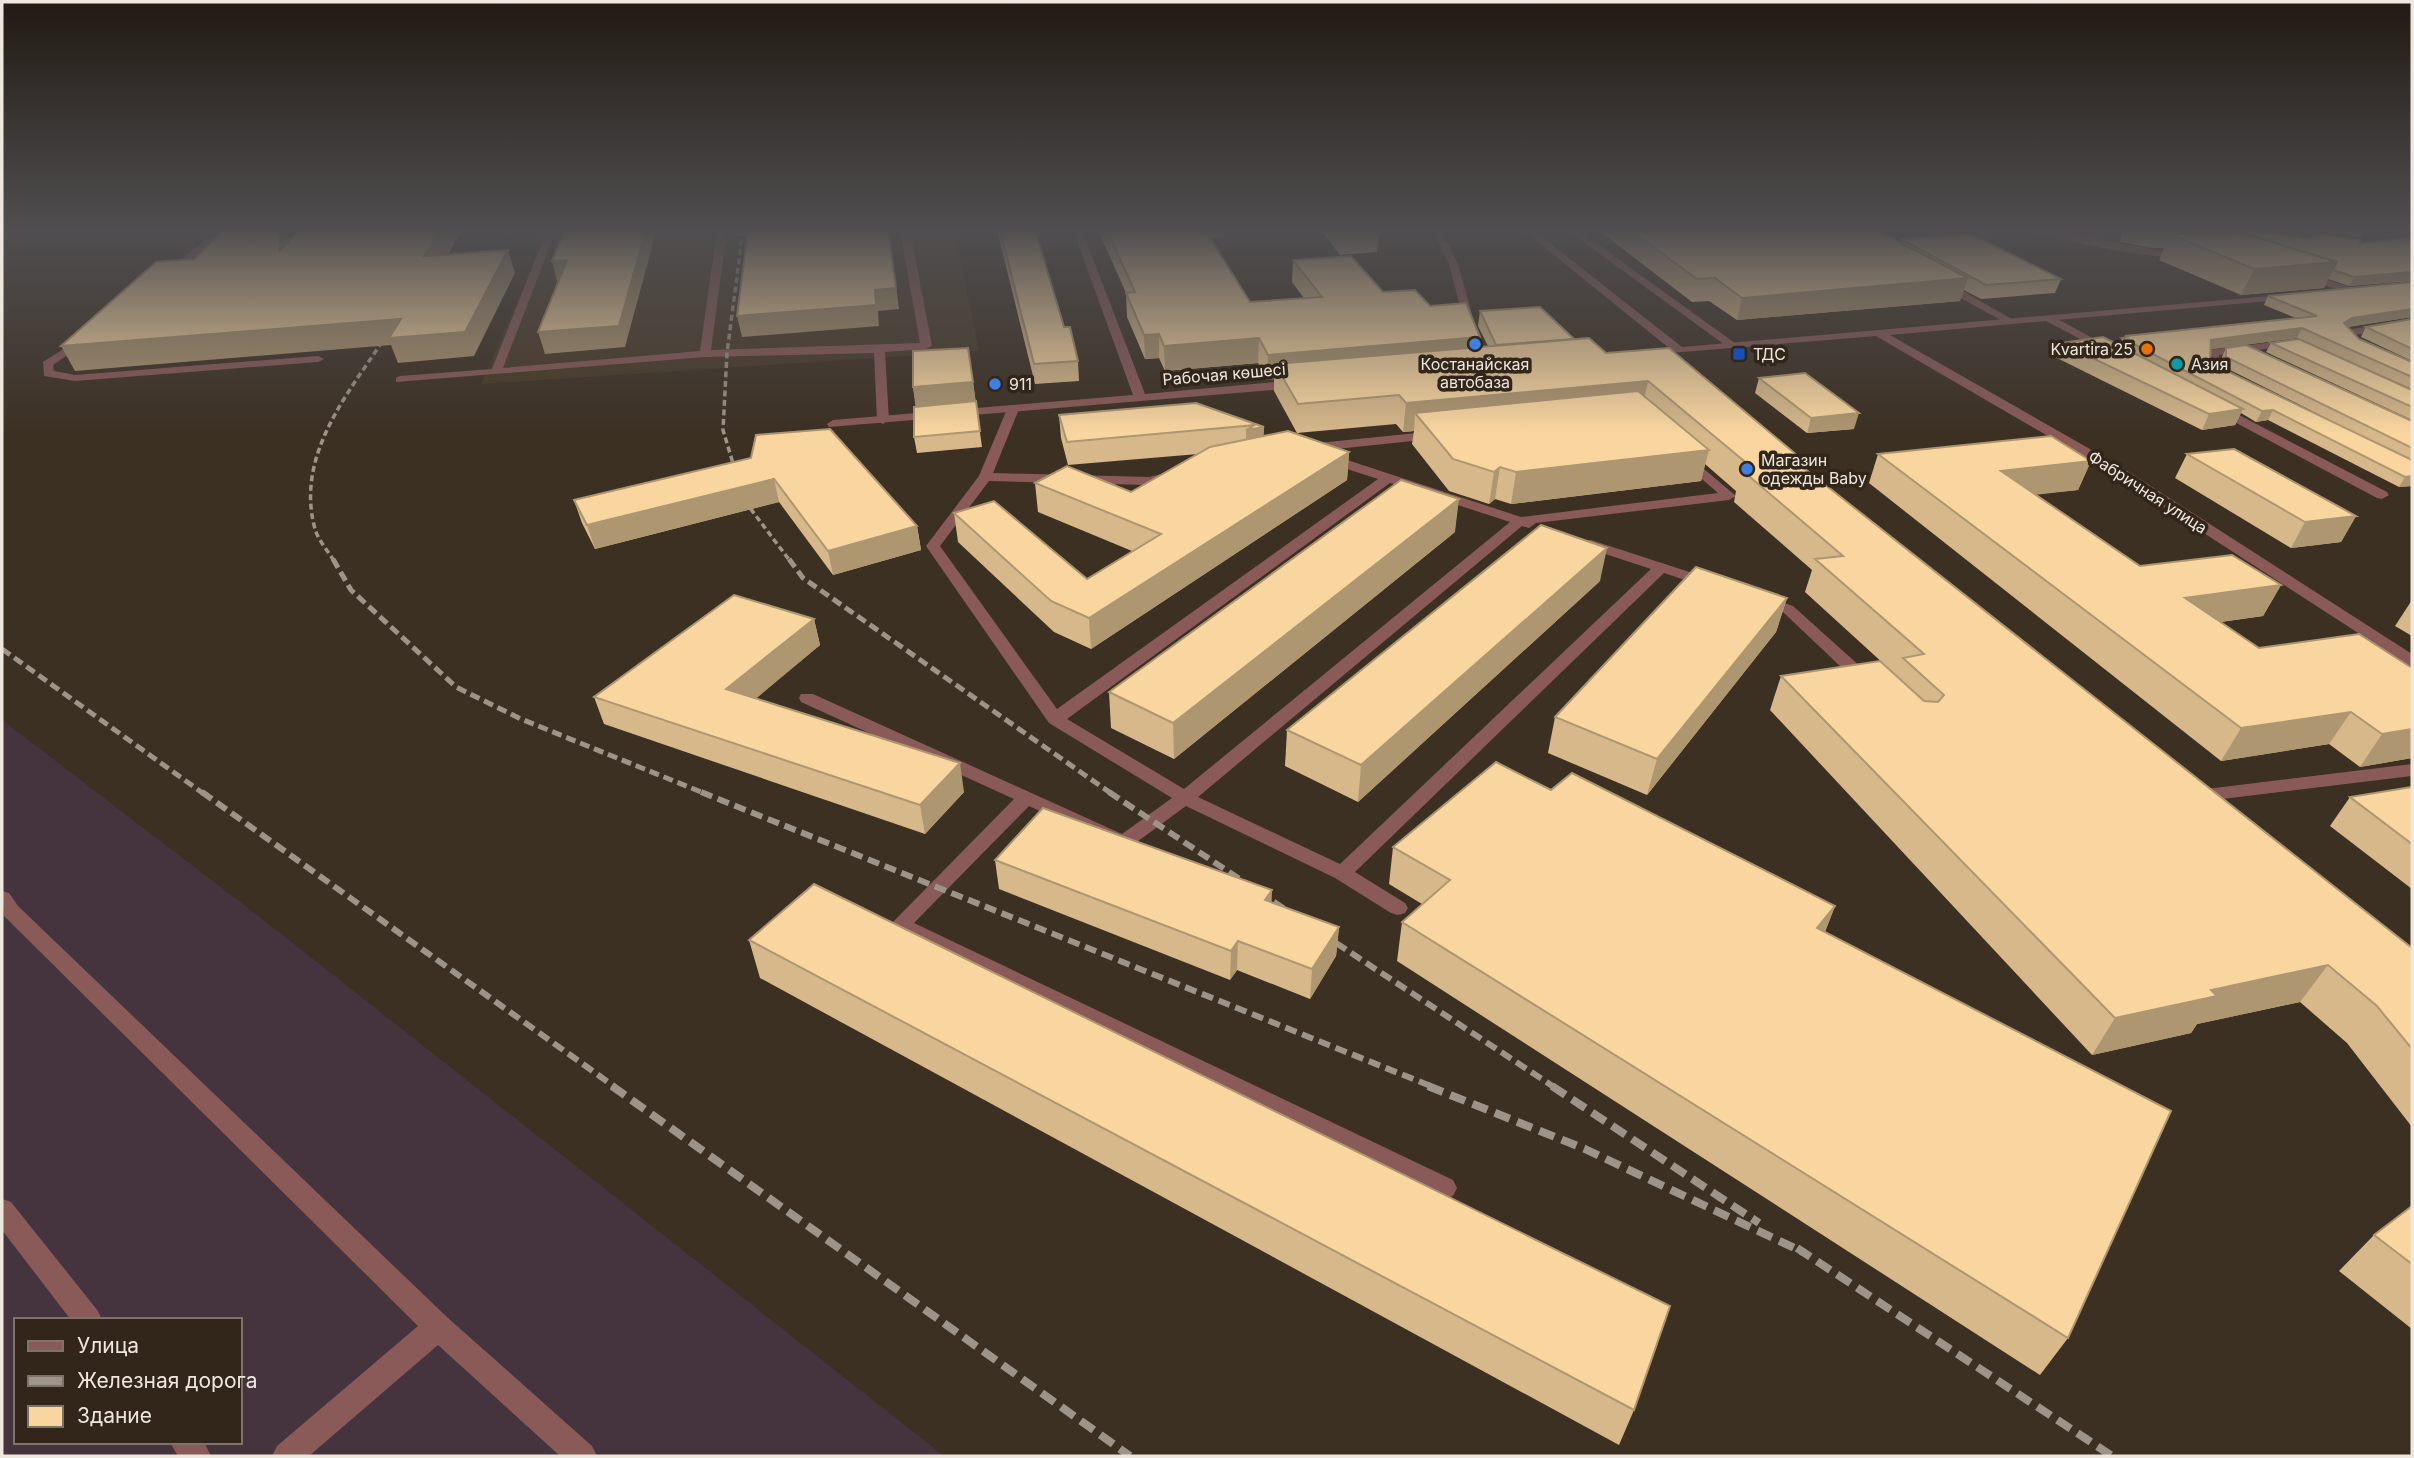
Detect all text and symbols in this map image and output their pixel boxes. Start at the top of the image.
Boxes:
marker: Костанайская автобаза [1467,336,1483,352]
place label: Kvartira 25 [2051,339,2133,359]
marker: Kvartira 25 [2139,341,2155,357]
place label: ТДС [1753,344,1786,364]
marker: ТДС [1731,346,1747,362]
place label: Костанайская автобаза [1421,354,1529,392]
place label: Азия [2191,354,2228,374]
marker: Азия [2169,356,2185,372]
street label: Рабочая көшесі [1162,359,1286,389]
place label: 911 [1009,374,1032,394]
marker: 911 [987,376,1003,392]
street label: Фабричная улица [2085,446,2211,538]
place label: Магазин одежды Baby [1761,450,1867,488]
marker: Магазин одежды Baby [1739,461,1755,477]
legend [14,1318,242,1444]
text: Улица [77,1333,139,1358]
text: Железная дорога [77,1368,257,1393]
text: Здание [77,1403,152,1428]

